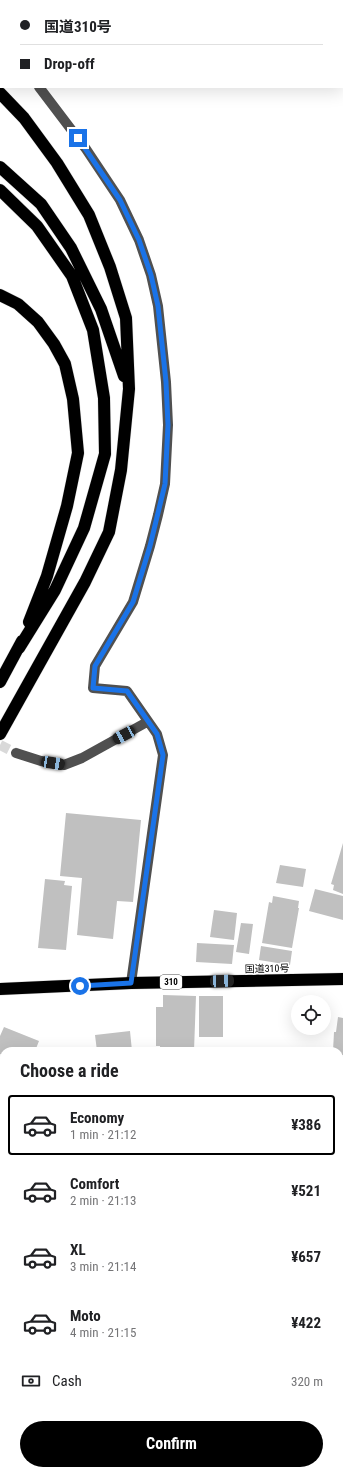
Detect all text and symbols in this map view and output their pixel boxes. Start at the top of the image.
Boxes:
text: 国道310号 [44,18,112,36]
text: Drop-off [44,55,95,73]
route end [69,129,87,147]
car [111,724,137,746]
car [40,755,66,771]
street label: 国道310号 [245,963,290,974]
road number: 310 [160,975,182,989]
car [210,975,234,987]
route start [71,977,89,995]
map controls [291,995,331,1035]
button: locate [291,995,331,1035]
text: Choose a ride [20,1060,119,1081]
icon: car [22,1107,58,1143]
text: Economy [70,1109,124,1127]
text: ¥386 [291,1116,321,1134]
text: 1 min · 21:12 [70,1127,136,1142]
icon: car [22,1173,58,1209]
text: Comfort [70,1175,119,1193]
text: ¥521 [291,1182,321,1200]
text: 2 min · 21:13 [70,1193,136,1208]
icon: car [22,1239,58,1275]
text: XL [70,1241,86,1259]
text: ¥657 [291,1248,321,1266]
text: 3 min · 21:14 [70,1259,136,1274]
icon: car [22,1305,58,1341]
text: Moto [70,1307,101,1325]
text: ¥422 [291,1314,321,1332]
text: 4 min · 21:15 [70,1325,136,1340]
icon: cash [20,1370,42,1392]
text: Cash [52,1372,82,1390]
text: 320 m [291,1374,323,1389]
button: Confirm [20,1421,323,1467]

